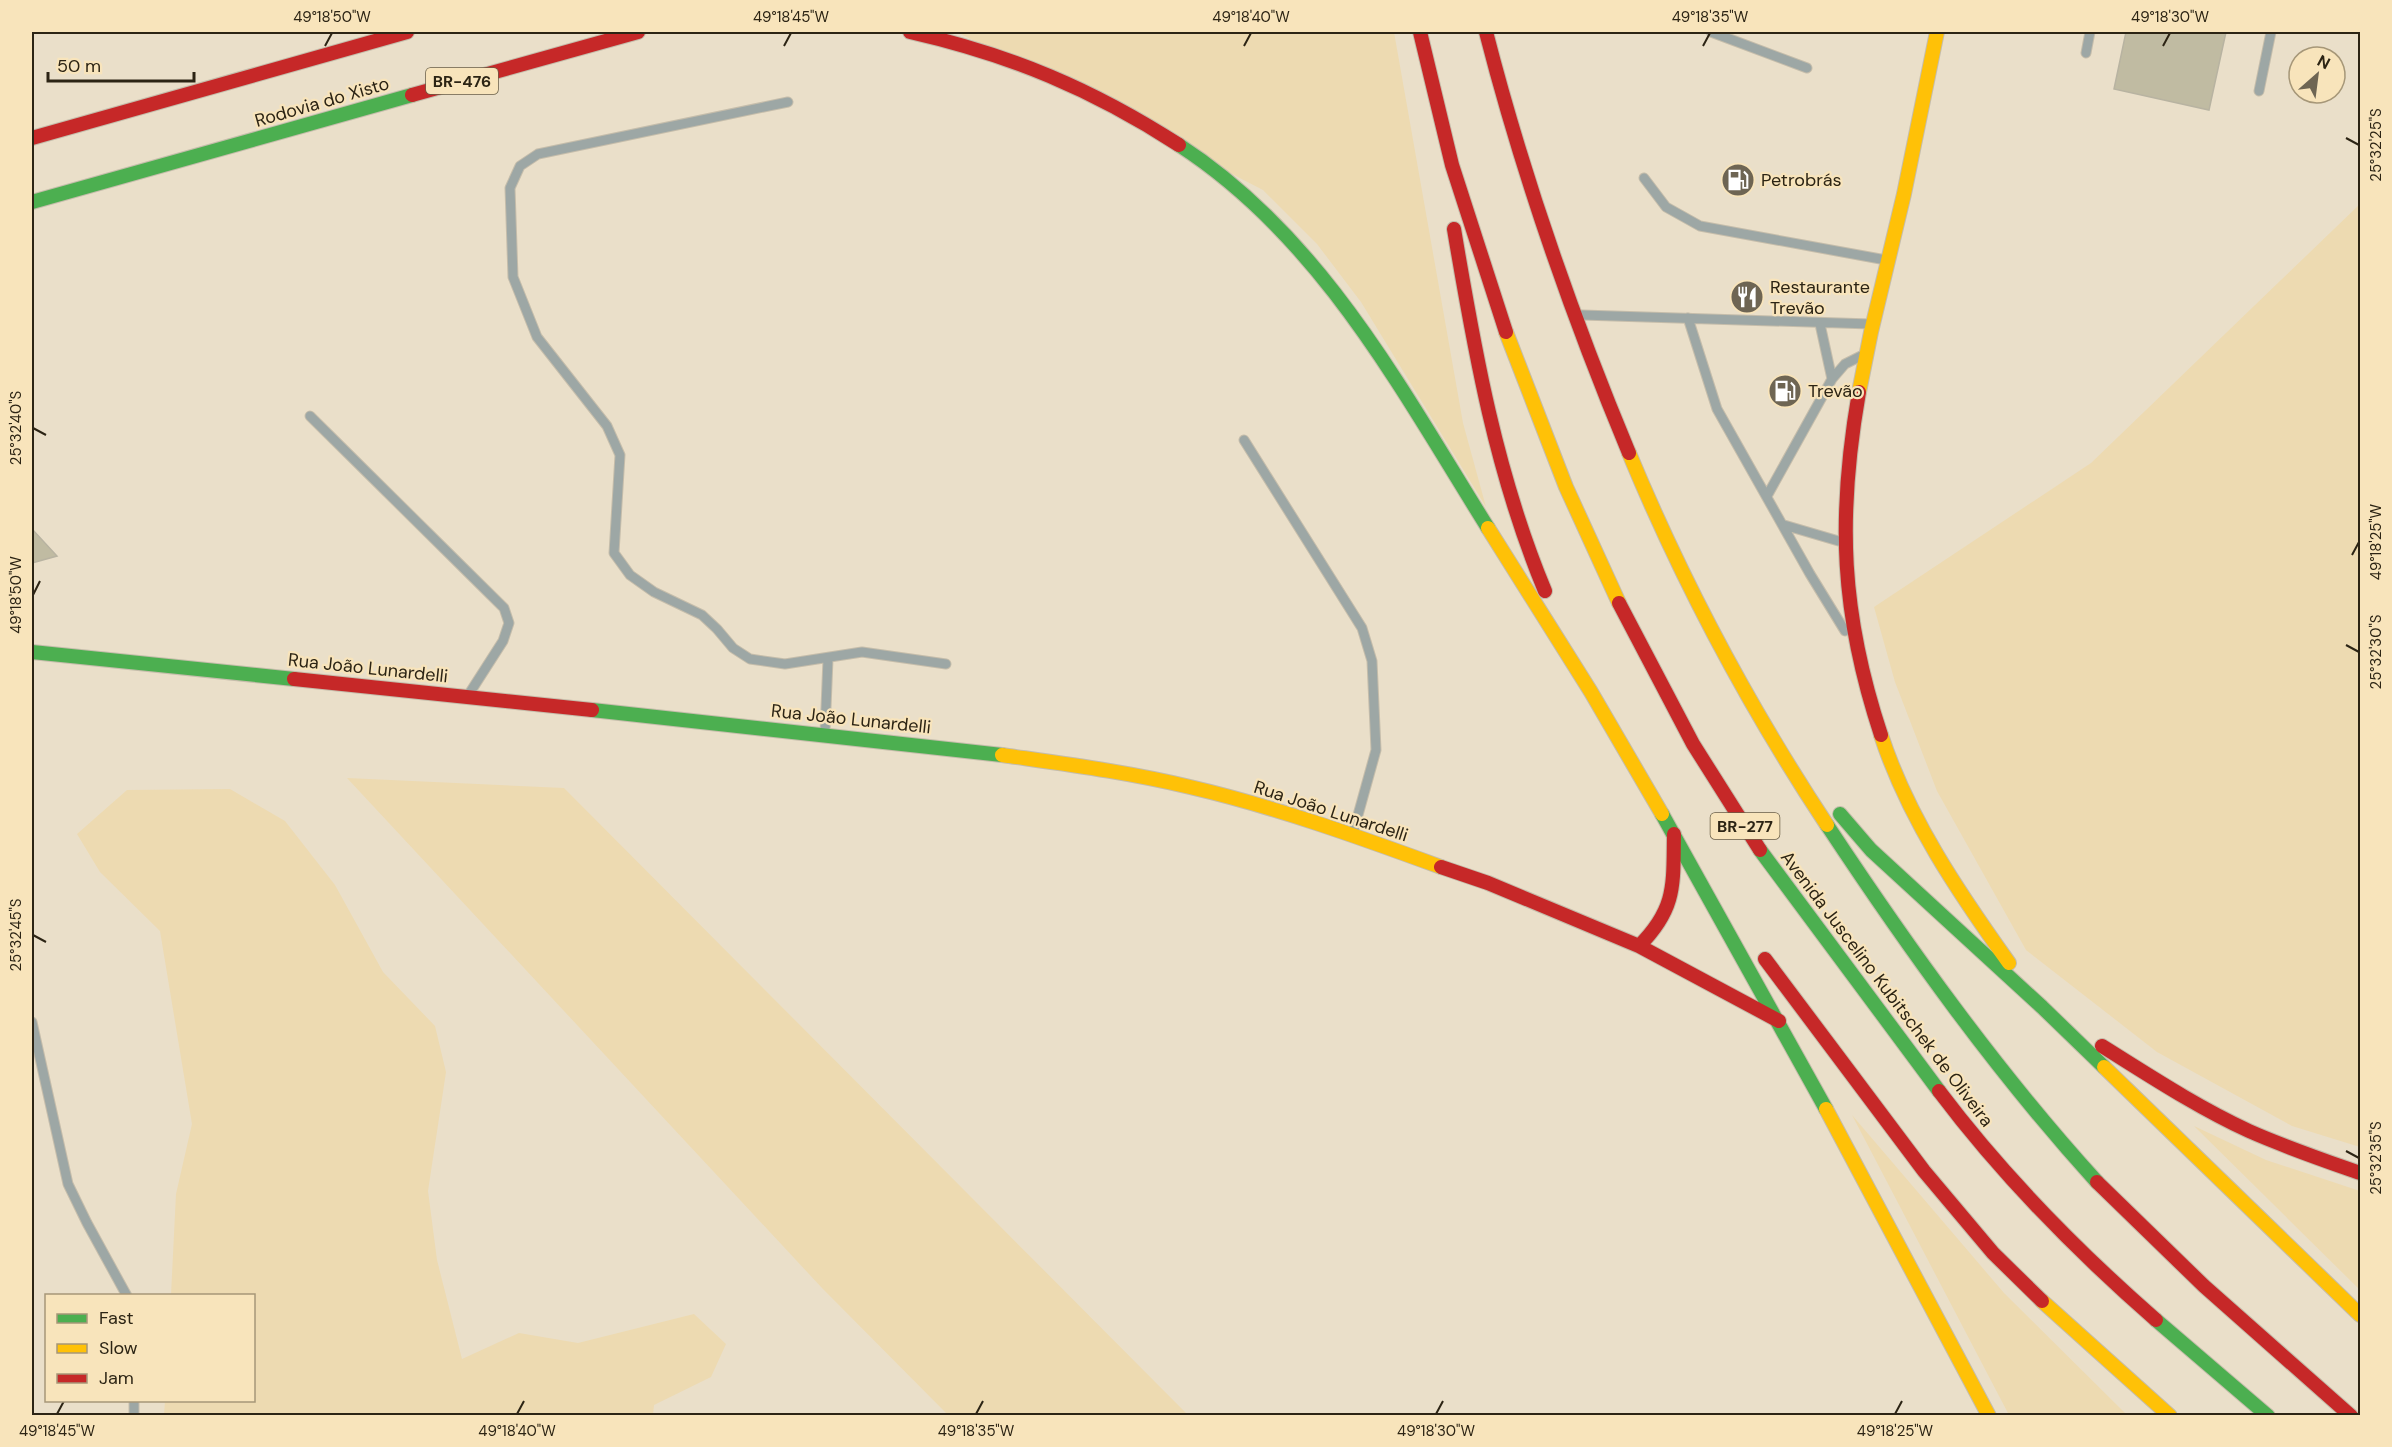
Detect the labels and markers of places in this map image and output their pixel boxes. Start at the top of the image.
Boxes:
fuel station icon: Petrobrás [1720,162,1756,198]
place label: Petrobrás [1761,168,1842,192]
place label: Restaurante Trevão [1770,275,1870,320]
restaurant icon: Restaurante Trevão [1729,279,1765,315]
fuel station icon: Trevão [1767,373,1803,409]
place label: Trevão [1808,379,1863,403]

